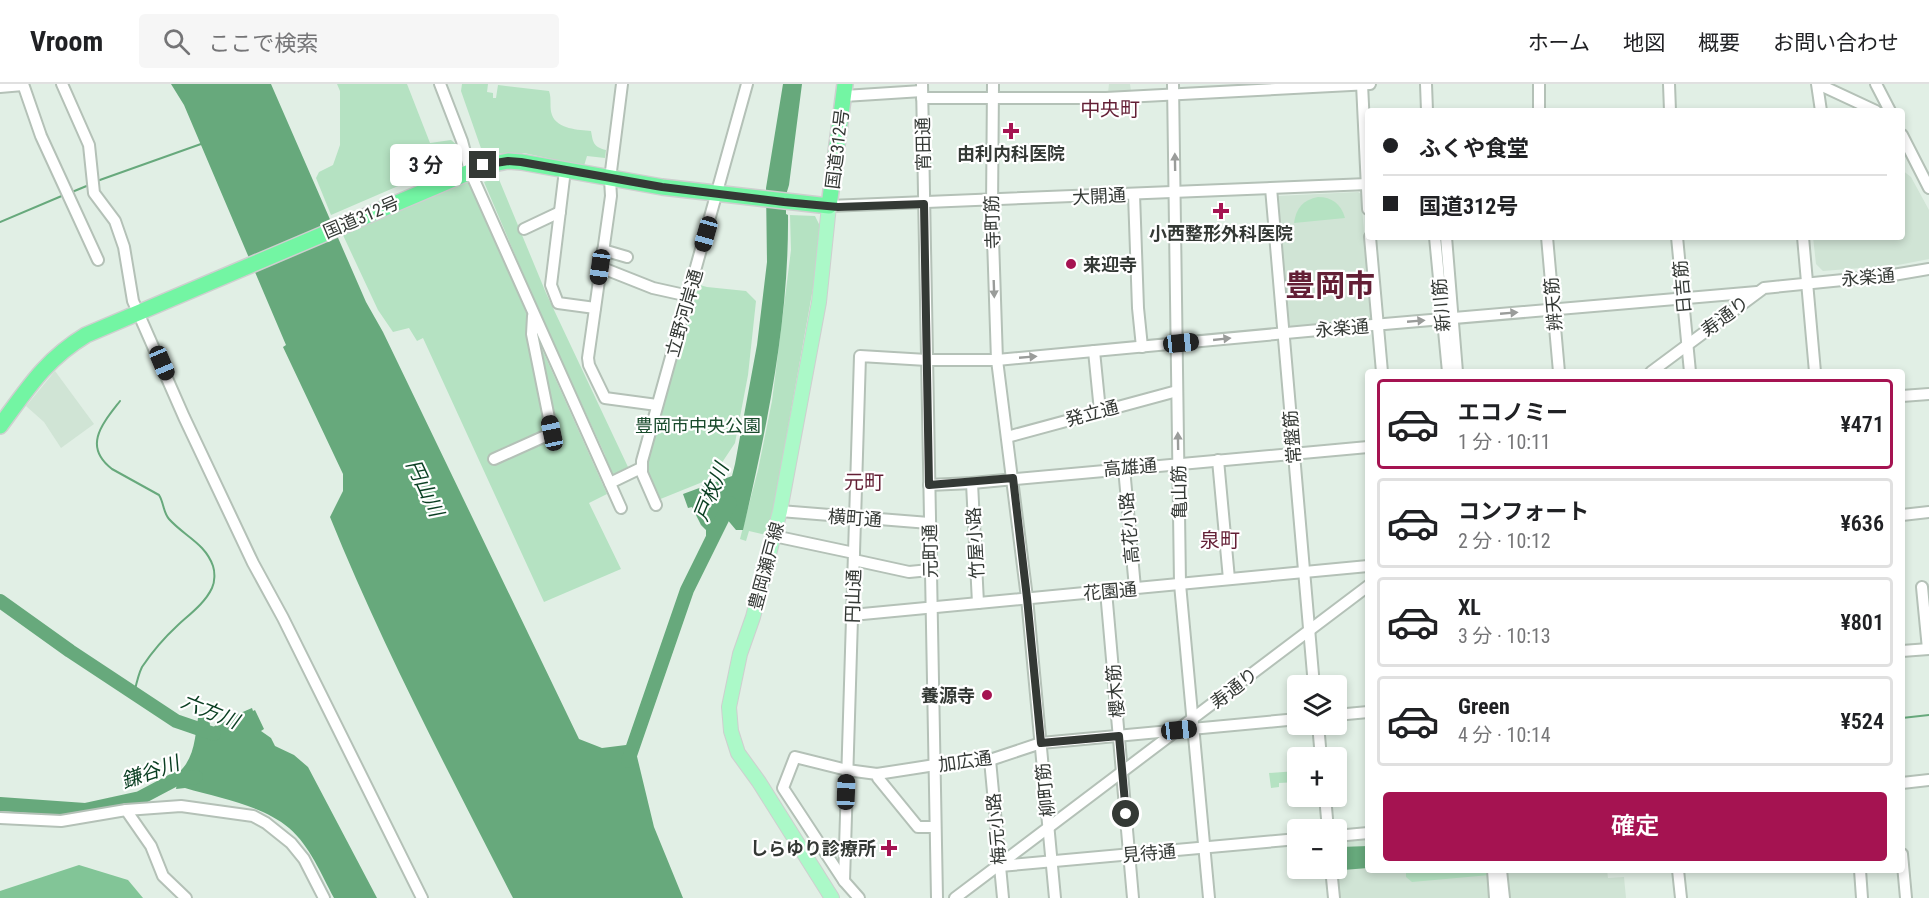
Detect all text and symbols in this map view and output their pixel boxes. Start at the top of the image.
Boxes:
search box [139,14,559,68]
text: Vroom [30,25,103,58]
icon: search [160,25,193,58]
text: ここで検索 [208,31,318,56]
text: ホーム [1528,31,1590,55]
text: 地図 [1623,31,1665,55]
text: 概要 [1698,31,1740,55]
text: お問い合わせ [1773,31,1899,55]
district label: 中央町 [1080,97,1140,121]
street label: 国道312号 [822,108,852,190]
street label: 宵田通 [912,117,934,171]
marker: 由利内科医院 [1002,122,1020,140]
text: ふくや食堂 [1419,136,1529,161]
place label: 由利内科医院 [957,143,1065,164]
callout: 3 分 [390,144,462,186]
route end [469,151,496,178]
text: 3 分 [409,153,443,177]
one-way arrow [1170,153,1180,172]
street label: 大開通 [1071,184,1127,208]
street label: 国道312号 [320,192,402,242]
text: 国道312号 [1419,194,1518,219]
street label: 寺町筋 [981,195,1003,249]
marker: 小西整形外科医院 [1212,202,1230,220]
car [692,214,720,254]
place label: 小西整形外科医院 [1149,223,1293,244]
car [589,248,611,286]
place label: 来迎寺 [1083,254,1137,275]
marker: 来迎寺 [1064,257,1078,271]
street label: 日吉筋 [1669,259,1695,315]
street label: 永楽通 [1840,264,1896,290]
street label: 立野河岸通 [662,267,706,359]
district label: 豊岡市 [1285,268,1375,303]
street label: 辨天筋 [1540,276,1566,332]
street label: 新川筋 [1428,277,1454,333]
one-way arrow [990,280,999,299]
street label: 寿通り [1697,291,1753,341]
one-way arrow [1499,309,1518,318]
street label: 永楽通 [1314,315,1370,341]
one-way arrow [1407,316,1426,326]
car [1162,332,1200,354]
one-way arrow [1212,334,1231,344]
car [147,343,177,383]
one-way arrow [1018,352,1037,362]
street label: 発立通 [1063,396,1121,430]
icon: car [1386,397,1440,451]
text: エコノミー [1458,400,1568,425]
street label: 常盤筋 [1279,409,1305,465]
text: ¥471 [1840,412,1884,437]
car [539,414,565,452]
park label: 豊岡市中央公園 [635,415,761,436]
text: 1 分 · 10:11 [1458,430,1551,454]
one-way arrow [1173,432,1183,451]
street label: 高雄通 [1102,454,1158,480]
water label: 円山川 [401,456,449,522]
water label: 戸枚川 [689,458,734,524]
street label: 亀山筋 [1168,465,1190,519]
district label: 元町 [844,470,884,494]
street label: 高花小路 [1115,491,1143,565]
icon: car [1386,496,1440,550]
text: コンフォート [1458,499,1589,524]
street label: 横町通 [827,506,883,530]
street label: 竹屋小路 [963,506,987,580]
text: ¥636 [1840,511,1884,536]
street label: 豊岡瀬戸線 [744,520,788,612]
street label: 元町通 [919,524,941,578]
district label: 泉町 [1200,528,1240,552]
text: 2 分 · 10:12 [1458,529,1551,553]
street label: 円山通 [842,569,864,623]
street label: 花園通 [1082,578,1138,604]
icon: car [1386,595,1440,649]
text: XL [1458,595,1481,620]
text: ¥801 [1840,610,1884,635]
text: 3 分 · 10:13 [1458,624,1551,648]
street label: 櫻木筋 [1102,663,1128,719]
street label: 寿通り [1206,663,1262,713]
map controls [1287,675,1347,879]
button: layers [1287,675,1347,735]
place label: 養源寺 [921,685,975,706]
marker: 養源寺 [980,688,994,702]
water label: 六方川 [178,689,244,734]
icon: car [1386,694,1440,748]
text: Green [1458,694,1510,719]
text: ¥524 [1840,709,1884,734]
car [1160,719,1198,741]
text: 4 分 · 10:14 [1458,723,1551,747]
street label: 加広通 [937,747,993,775]
button: + [1287,747,1347,807]
water label: 鎌谷川 [118,750,184,793]
street label: 柳町筋 [1032,762,1058,818]
car [836,774,856,810]
street label: 梅元小路 [982,792,1010,866]
button: 確定 [1383,792,1887,861]
route start [1112,800,1139,827]
button: − [1287,819,1347,879]
place label: しらゆり診療所 [750,838,876,859]
marker: しらゆり診療所 [880,839,898,857]
street label: 見待通 [1121,840,1177,866]

